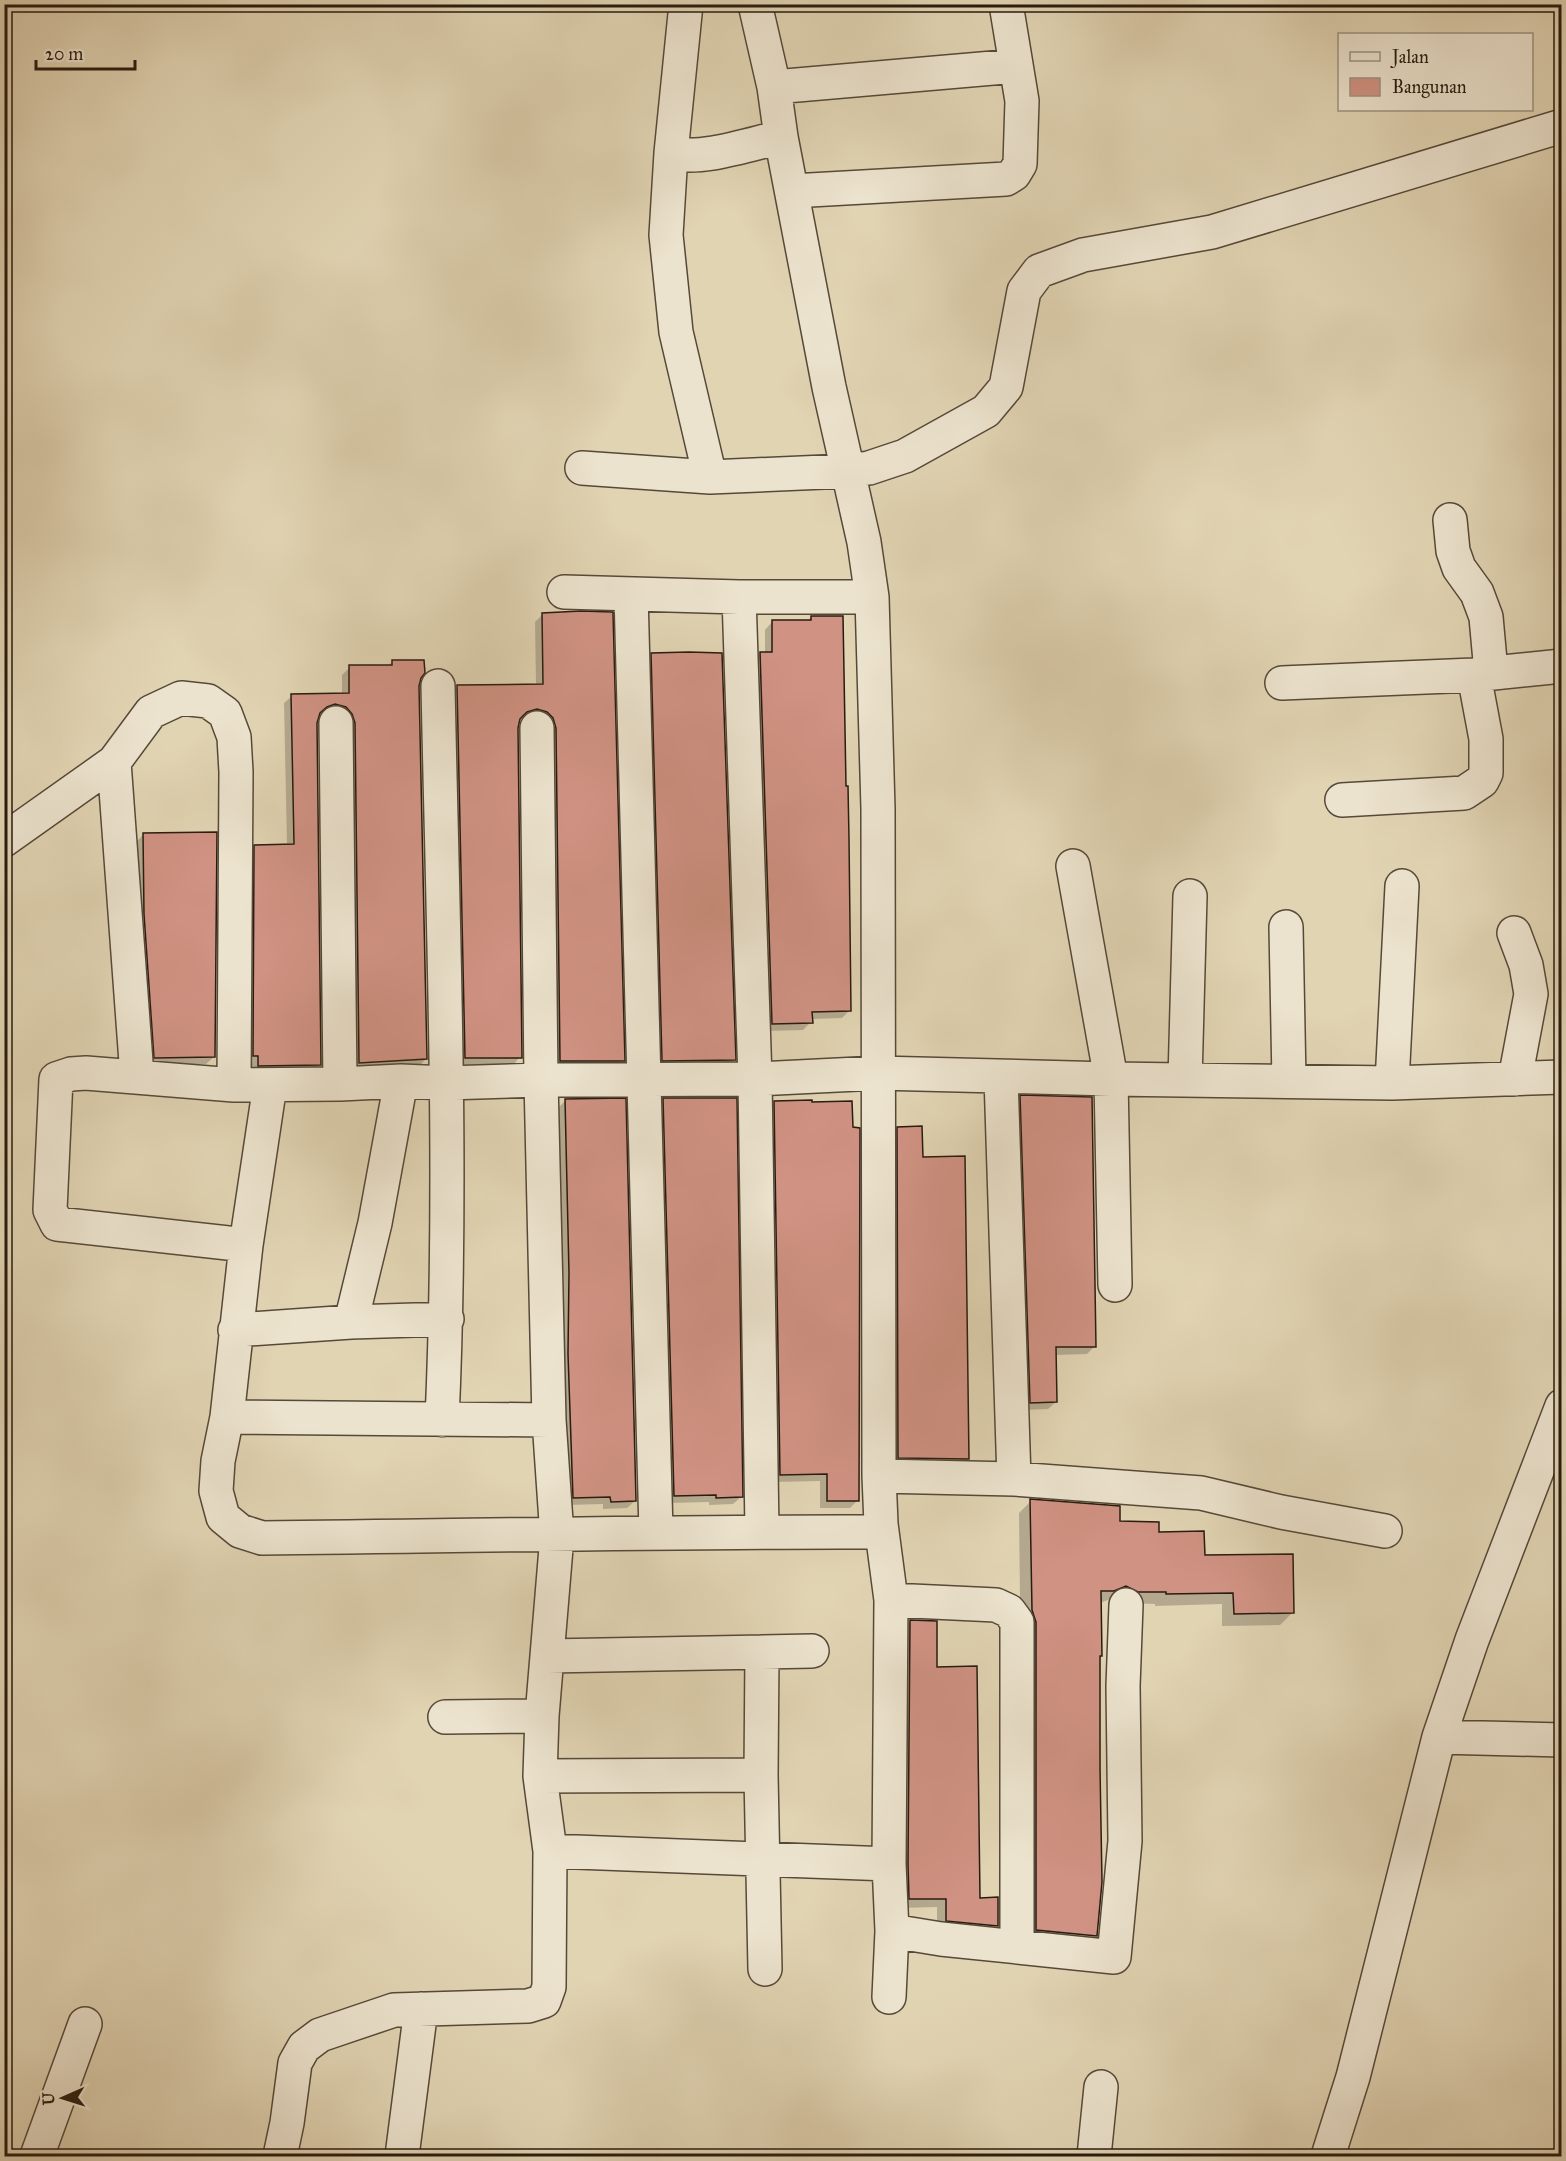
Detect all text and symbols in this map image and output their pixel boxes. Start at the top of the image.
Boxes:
scale bar [36,33,135,71]
legend [1338,33,1533,111]
text: 20 m [45,43,83,65]
text: Jalan [1390,46,1429,69]
text: Bangunan [1392,76,1467,99]
north arrow [33,2068,93,2128]
text: U [39,2092,58,2106]

